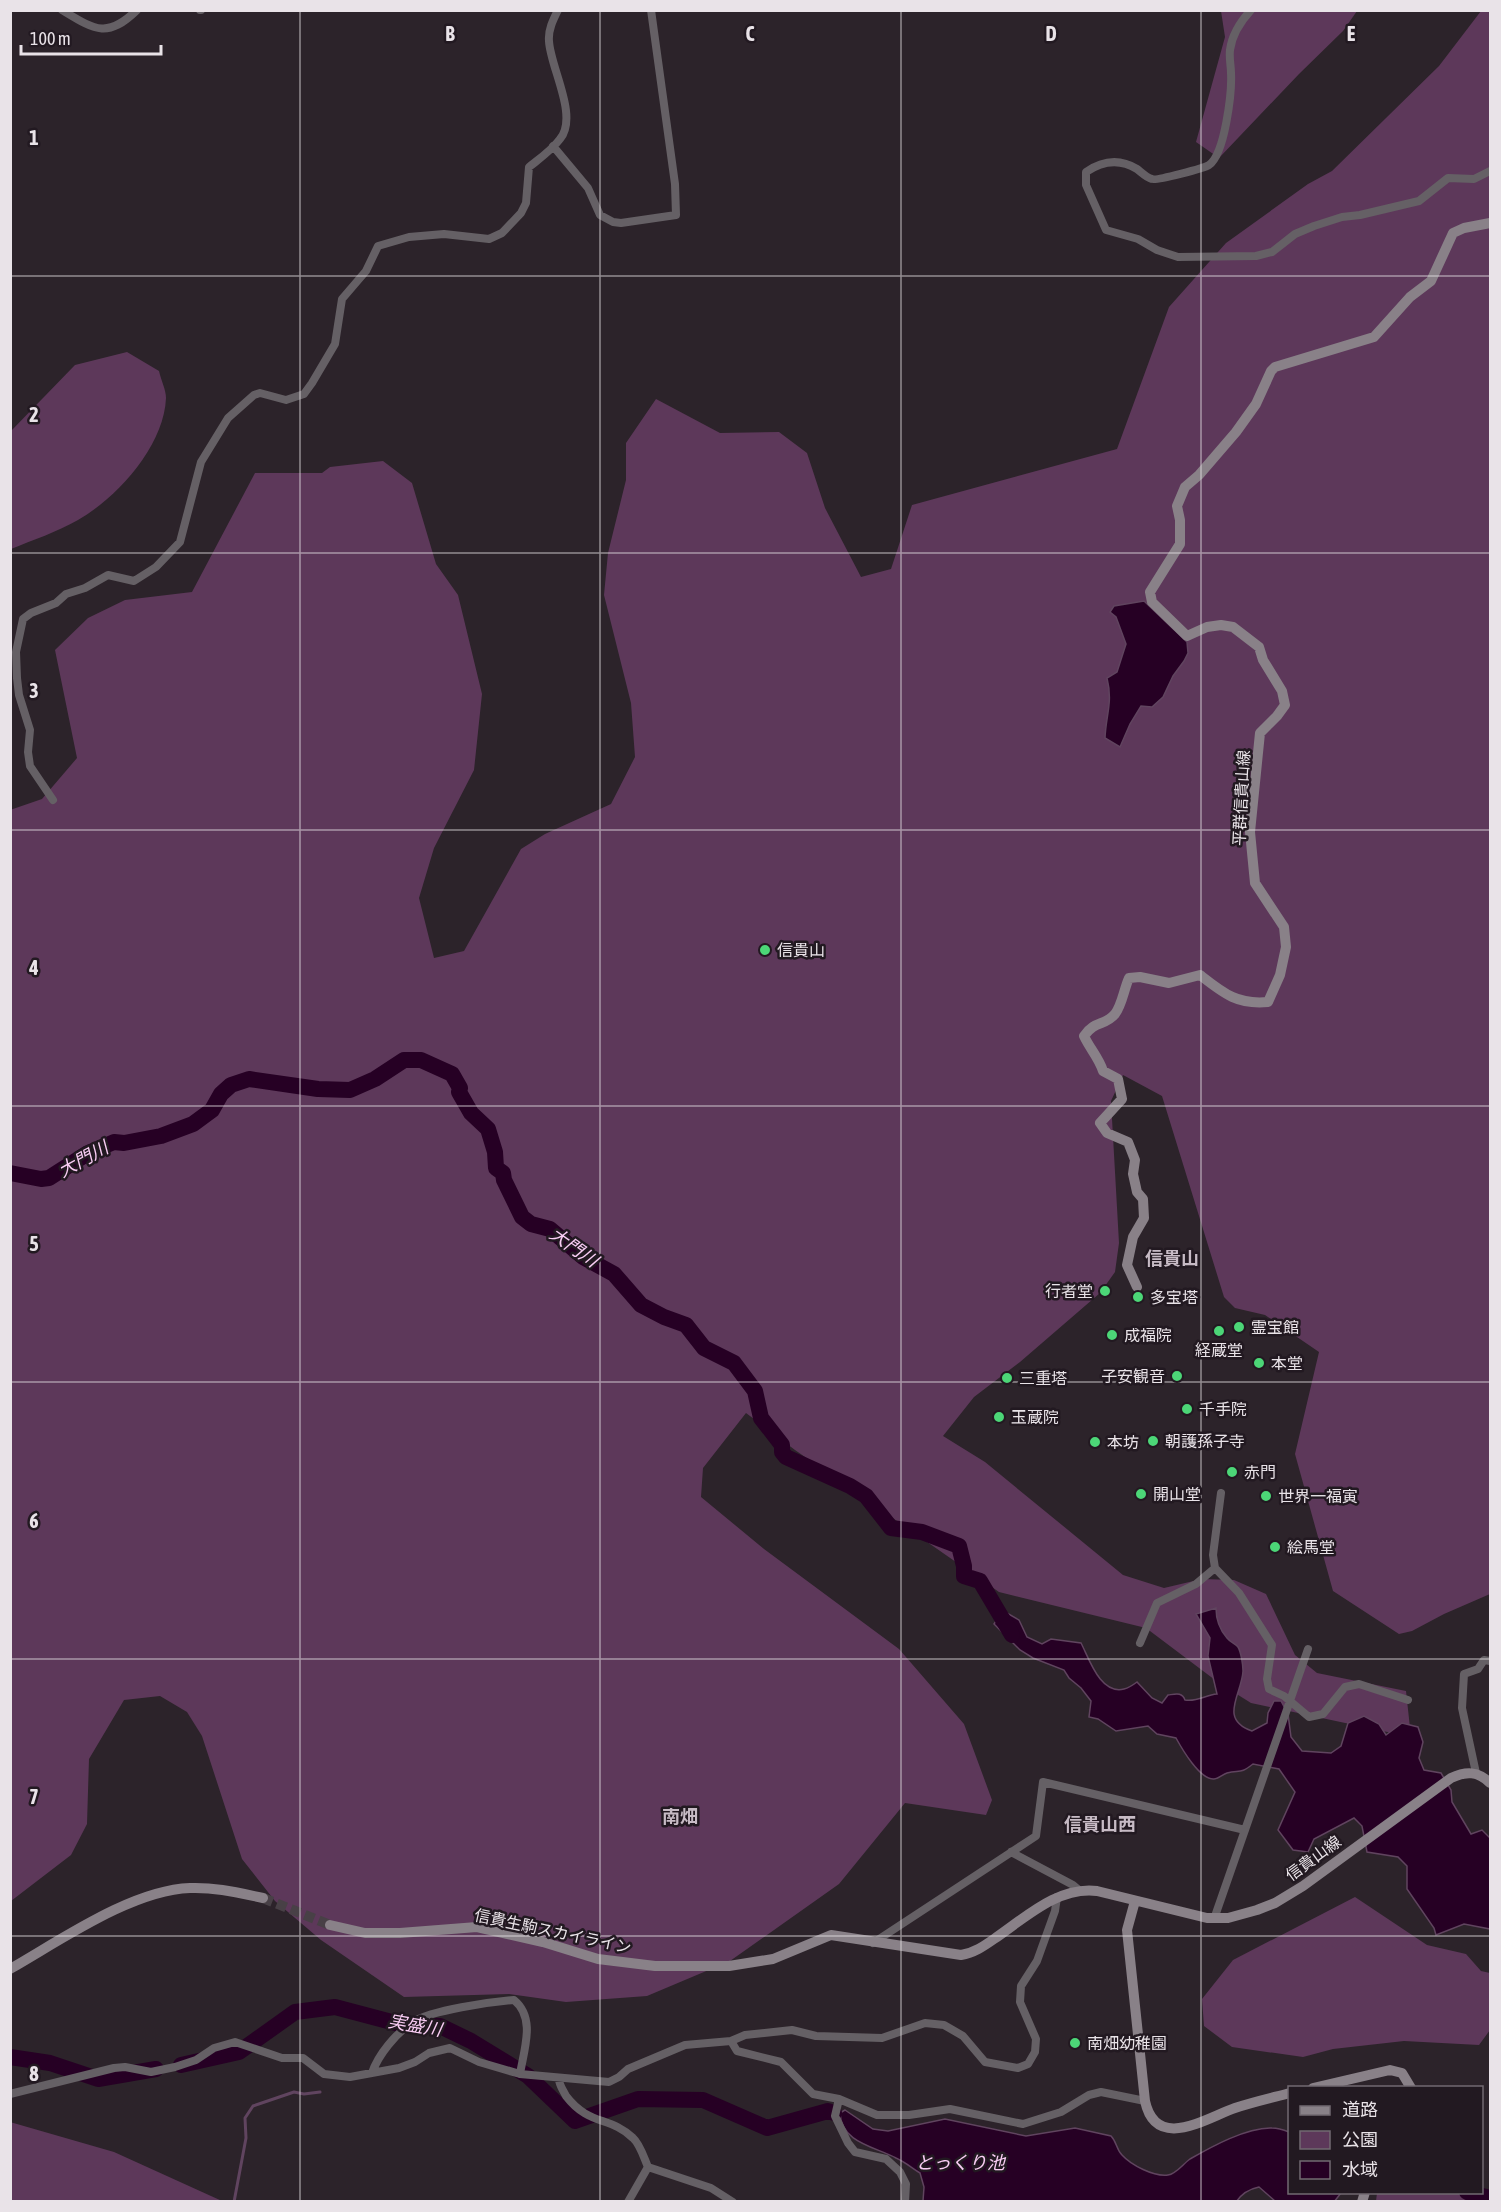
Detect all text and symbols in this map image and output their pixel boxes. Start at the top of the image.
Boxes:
scale bar [21,18,160,56]
text: B [445,22,455,45]
text: C [746,22,755,45]
text: D [1045,22,1057,45]
text: E [1347,22,1356,45]
text: 100 m [30,28,71,49]
text: 1 [29,126,39,149]
text: 2 [29,403,39,426]
text: 3 [29,679,39,702]
street label: 平群信貴山線 [1229,750,1253,846]
place label: 信貴山 [777,941,825,959]
marker: 信貴山 [758,943,772,957]
text: 4 [28,956,39,979]
water label: 大門川 [54,1136,113,1181]
water label: 大門川 [546,1223,604,1272]
text: 5 [29,1232,39,1255]
district label: 信貴山 [1145,1248,1199,1269]
place label: 行者堂 [1045,1282,1093,1300]
marker: 行者堂 [1098,1284,1112,1298]
place label: 多宝塔 [1150,1288,1198,1306]
marker: 多宝塔 [1131,1290,1145,1304]
place label: 霊宝館 [1251,1318,1299,1336]
marker: 霊宝館 [1232,1320,1246,1334]
marker: 経蔵堂 [1212,1324,1226,1338]
place label: 成福院 [1124,1326,1172,1344]
marker: 成福院 [1105,1328,1119,1342]
place label: 経蔵堂 [1195,1341,1243,1359]
place label: 本堂 [1271,1354,1303,1372]
marker: 本堂 [1252,1356,1266,1370]
place label: 子安観音 [1101,1367,1165,1385]
place label: 三重塔 [1019,1369,1067,1387]
marker: 子安観音 [1170,1369,1184,1383]
marker: 三重塔 [1000,1371,1014,1385]
place label: 千手院 [1199,1400,1247,1418]
marker: 千手院 [1180,1402,1194,1416]
place label: 玉蔵院 [1011,1408,1059,1426]
marker: 玉蔵院 [992,1410,1006,1424]
place label: 朝護孫子寺 [1165,1432,1245,1450]
place label: 本坊 [1107,1433,1139,1451]
marker: 朝護孫子寺 [1146,1434,1160,1448]
marker: 本坊 [1088,1435,1102,1449]
place label: 赤門 [1244,1463,1276,1481]
marker: 赤門 [1225,1465,1239,1479]
place label: 開山堂 [1153,1485,1201,1503]
marker: 開山堂 [1134,1487,1148,1501]
place label: 世界一福寅 [1278,1487,1358,1505]
marker: 世界一福寅 [1259,1489,1273,1503]
text: 6 [29,1509,39,1532]
place label: 絵馬堂 [1287,1538,1335,1556]
marker: 絵馬堂 [1268,1540,1282,1554]
text: 7 [29,1785,39,1808]
district label: 南畑 [662,1806,698,1827]
district label: 信貴山西 [1064,1814,1136,1835]
street label: 信貴山線 [1282,1832,1344,1884]
street label: 信貴生駒スカイライン [473,1906,633,1956]
water label: 実盛川 [387,2010,445,2040]
place label: 南畑幼稚園 [1087,2034,1167,2052]
marker: 南畑幼稚園 [1068,2036,1082,2050]
text: 8 [29,2062,39,2085]
legend [1288,2086,1483,2194]
text: 道路 [1342,2099,1378,2120]
text: 公園 [1342,2129,1378,2150]
water label: とっくり池 [915,2152,1007,2173]
text: 水域 [1342,2159,1378,2180]

